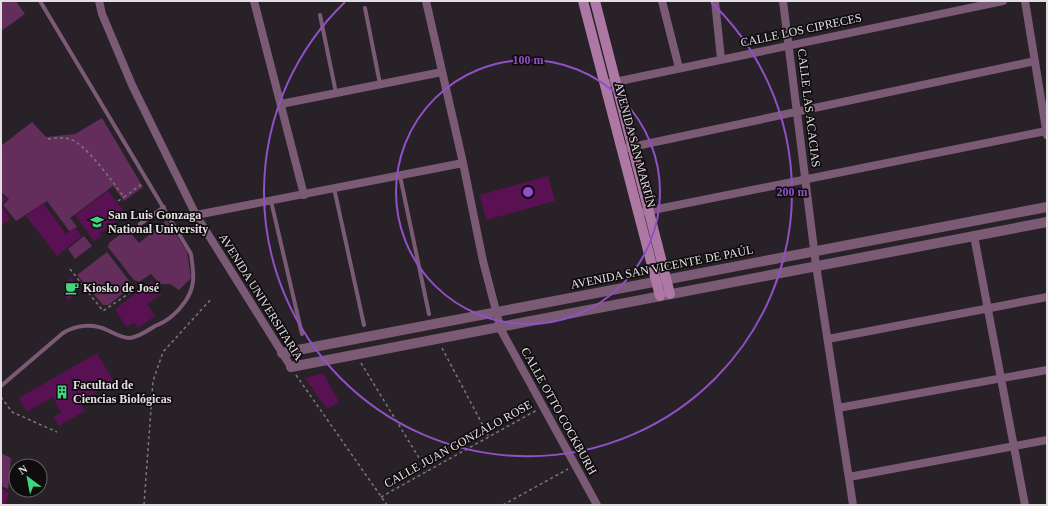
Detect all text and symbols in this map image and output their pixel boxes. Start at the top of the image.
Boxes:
street label: CALLE LOS CIPRECES [739,10,863,50]
street label: CALLE LAS ACACIAS [795,48,823,168]
text: 100 m [513,53,544,67]
street label: AVENIDA SAN MARTÍN [612,81,659,209]
centre of rings [521,185,535,199]
text: 200 m [777,185,808,199]
place label: San Luis Gonzaga National University [108,208,208,236]
school or university icon: San Luis Gonzaga National University [89,214,105,230]
street label: AVENIDA UNIVERSITARIA [216,231,306,363]
street label: AVENIDA SAN VICENTE DE PAÚL [569,242,755,292]
cafe icon: Kiosko de José [64,280,80,296]
place label: Kiosko de José [83,281,160,295]
street label: CALLE OTTO COCKBURH [518,345,600,477]
place label: Facultad de Ciencias Biológicas [73,378,172,406]
building icon: Facultad de Ciencias Biológicas [54,384,70,400]
street label: CALLE JUAN GONZALO ROSE [382,397,534,491]
north arrow [8,458,48,498]
text: N [16,462,29,477]

